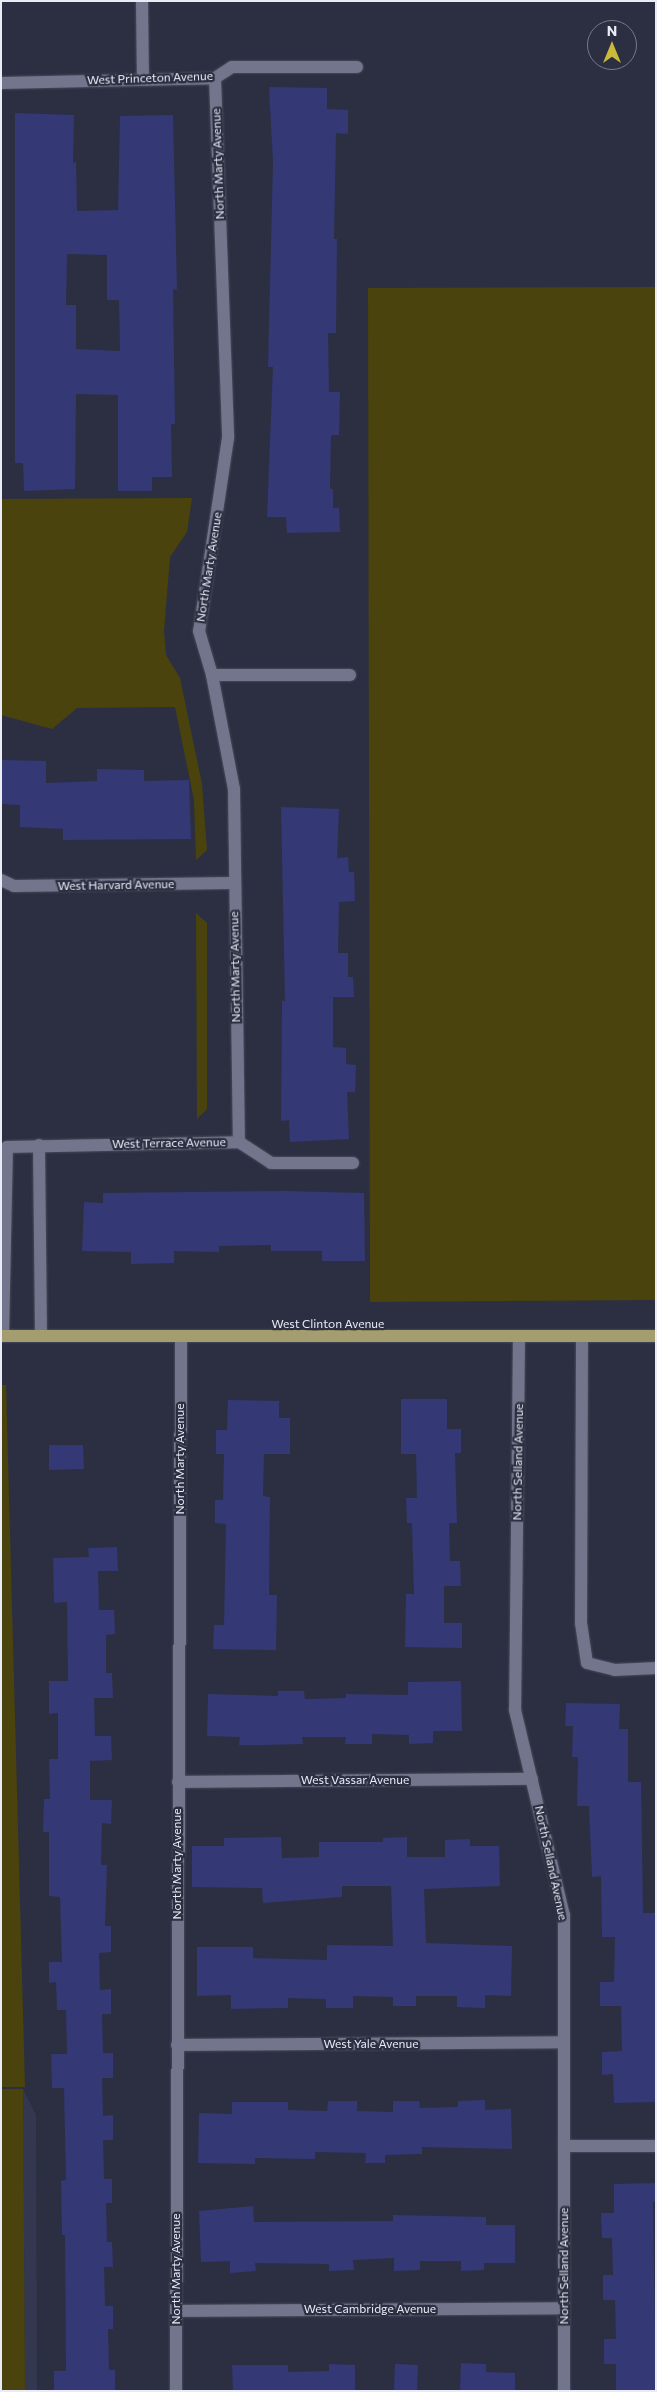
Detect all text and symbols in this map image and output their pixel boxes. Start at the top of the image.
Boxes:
north arrow [587,20,637,70]
text: N [607,22,617,39]
street label: West Princeton Avenue [87,69,213,87]
street label: North Marty Avenue [209,108,227,220]
street label: North Marty Avenue [193,511,225,623]
street label: West Harvard Avenue [58,877,174,893]
street label: North Marty Avenue [227,911,243,1023]
street label: West Terrace Avenue [112,1135,226,1151]
street label: West Clinton Avenue [272,1317,384,1331]
street label: North Selland Avenue [510,1403,526,1521]
street label: North Marty Avenue [173,1404,187,1514]
street label: West Vassar Avenue [301,1773,409,1787]
street label: North Selland Avenue [532,1804,570,1922]
street label: North Marty Avenue [170,1809,184,1919]
street label: West Yale Avenue [324,2037,418,2051]
street label: North Selland Avenue [557,2208,571,2324]
street label: North Marty Avenue [169,2214,183,2324]
street label: West Cambridge Avenue [304,2302,436,2316]

